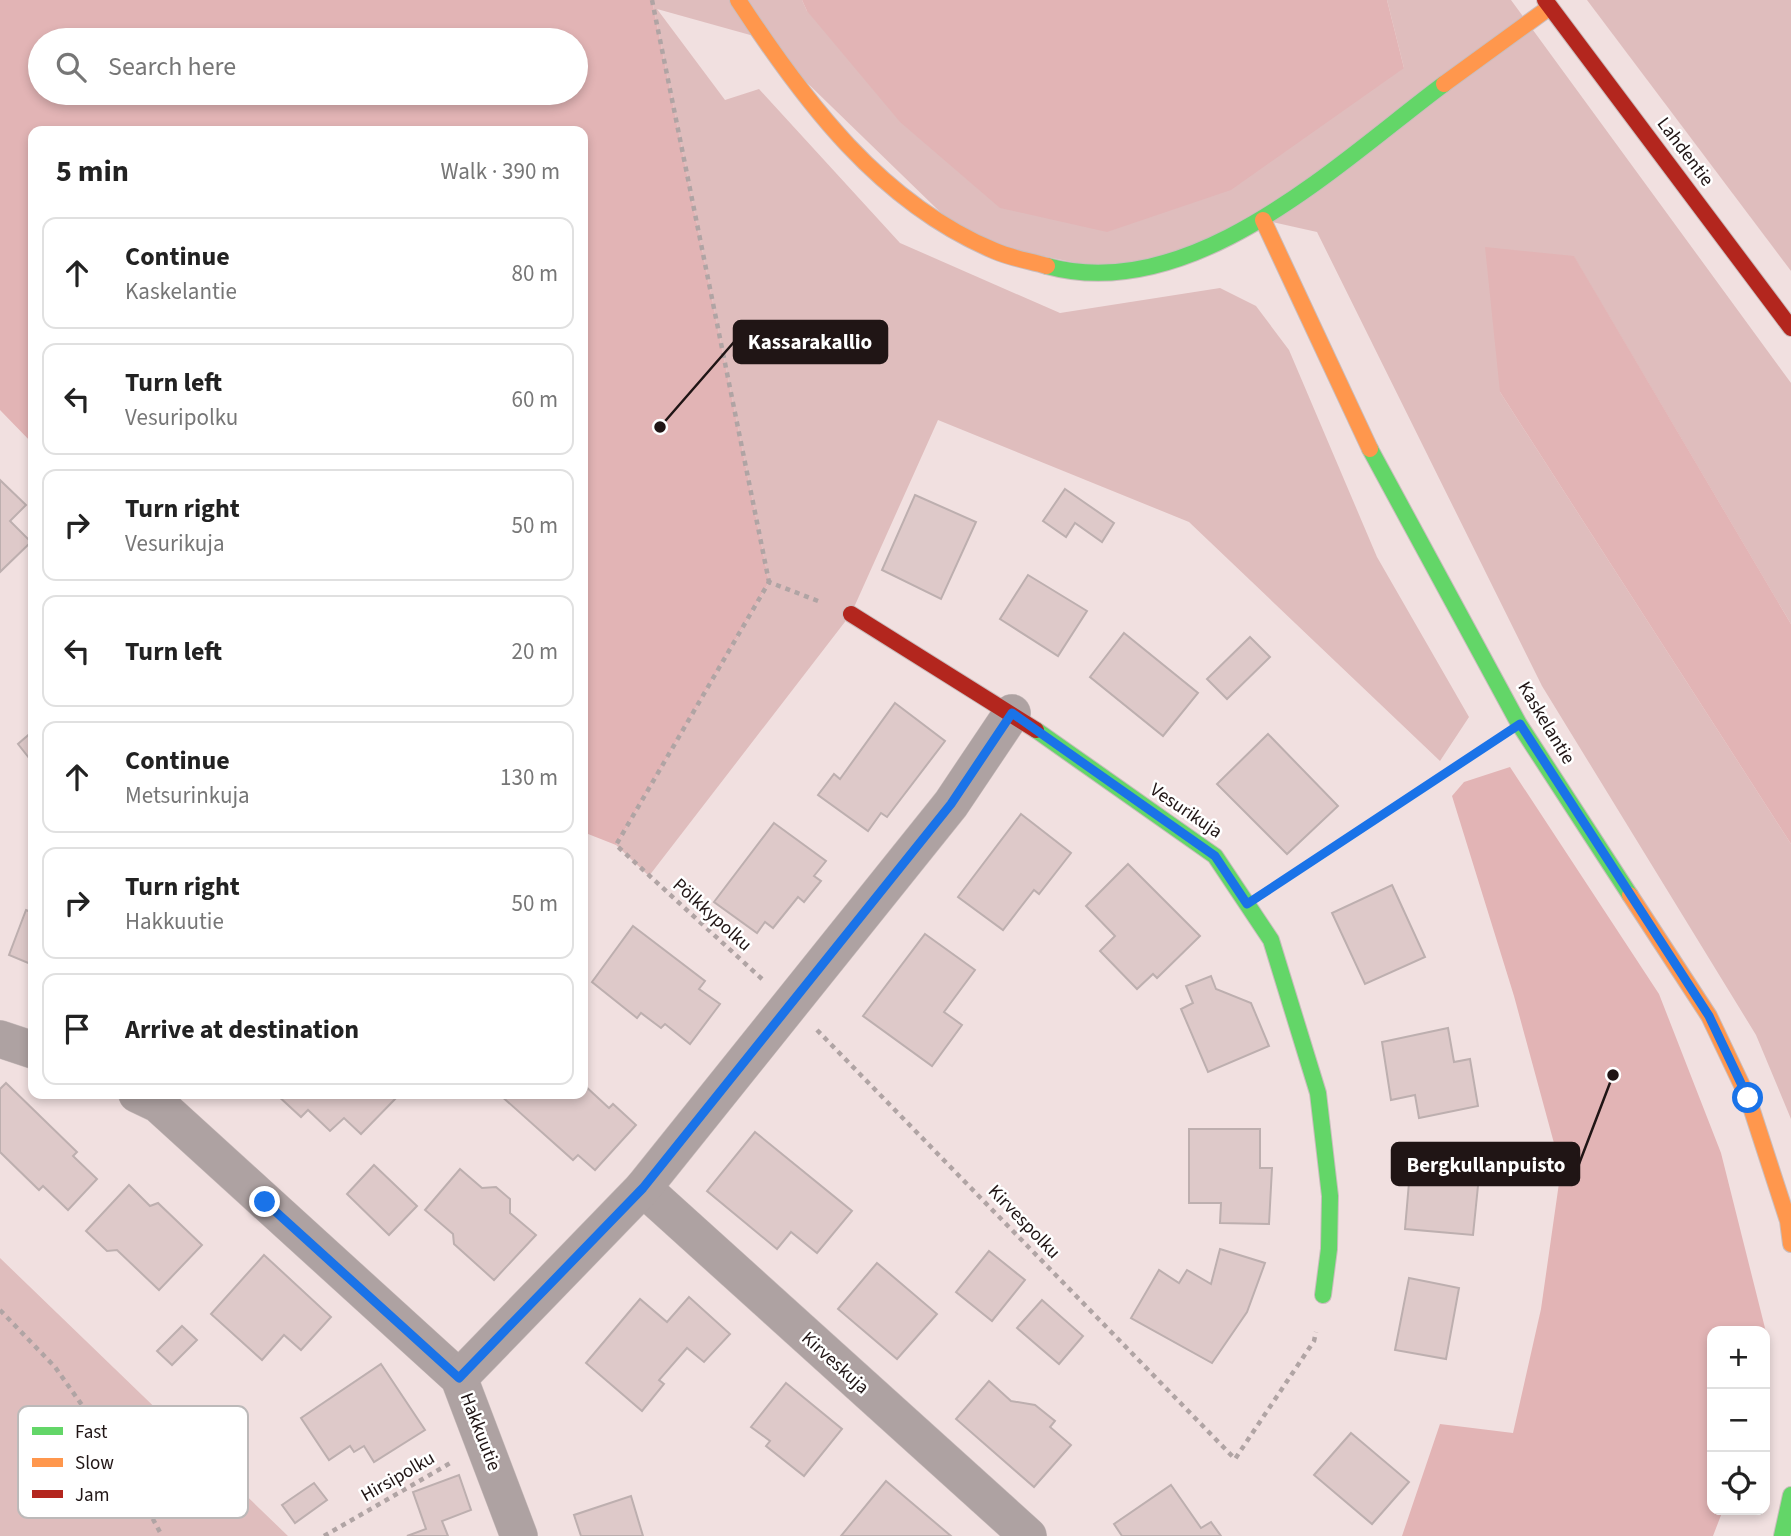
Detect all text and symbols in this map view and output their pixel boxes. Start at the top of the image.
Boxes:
search box [28,28,588,105]
icon: search [52,48,90,86]
text: Search here [108,48,236,85]
street label: Lahdentie [1650,112,1720,192]
text: 5 min [56,150,129,193]
text: Walk · 390 m [441,155,560,188]
text: Continue [125,238,230,275]
icon: ahead [58,254,96,292]
text: 80 m [511,257,558,290]
text: Kaskelantie [125,275,237,308]
callout: Kassarakallio [734,321,887,363]
text: Kassarakallio [748,327,872,357]
text: Turn left [125,364,222,401]
icon: left [58,380,96,418]
text: 60 m [511,383,558,416]
text: Vesuripolku [125,401,238,434]
text: Turn right [125,490,240,527]
icon: right [58,506,96,544]
text: 50 m [511,509,558,542]
text: Vesurikuja [125,527,225,560]
icon: left [58,632,96,670]
text: Turn left [125,633,222,670]
text: 20 m [511,635,558,668]
street label: Kaskelantie [1511,676,1581,770]
text: Continue [125,742,230,779]
icon: ahead [58,758,96,796]
text: 130 m [500,761,558,794]
street label: Vesurikuja [1144,777,1228,845]
text: Metsurinkuja [125,779,250,812]
text: Turn right [125,868,240,905]
street label: Pölkkypolku [666,872,758,958]
icon: right [58,884,96,922]
text: 50 m [511,887,558,920]
text: Hakkuutie [125,905,224,938]
icon: arrive [58,1010,96,1048]
text: Arrive at destination [125,1011,359,1048]
route start [1732,1082,1763,1113]
callout: Bergkullanpuisto [1392,1143,1579,1185]
text: Bergkullanpuisto [1406,1150,1566,1180]
street label: Kirvespolku [982,1179,1066,1265]
route end [249,1186,280,1217]
street label: Kirveskuja [795,1325,875,1401]
map controls [1707,1326,1770,1515]
button: + [1707,1326,1770,1389]
street label: Hakkuutie [453,1389,507,1475]
button: − [1707,1389,1770,1452]
legend [18,1406,248,1518]
text: Fast [75,1419,108,1446]
street label: Hirsipolku [356,1445,440,1509]
text: Slow [75,1450,114,1477]
button: locate [1707,1452,1770,1515]
text: Jam [75,1482,109,1509]

